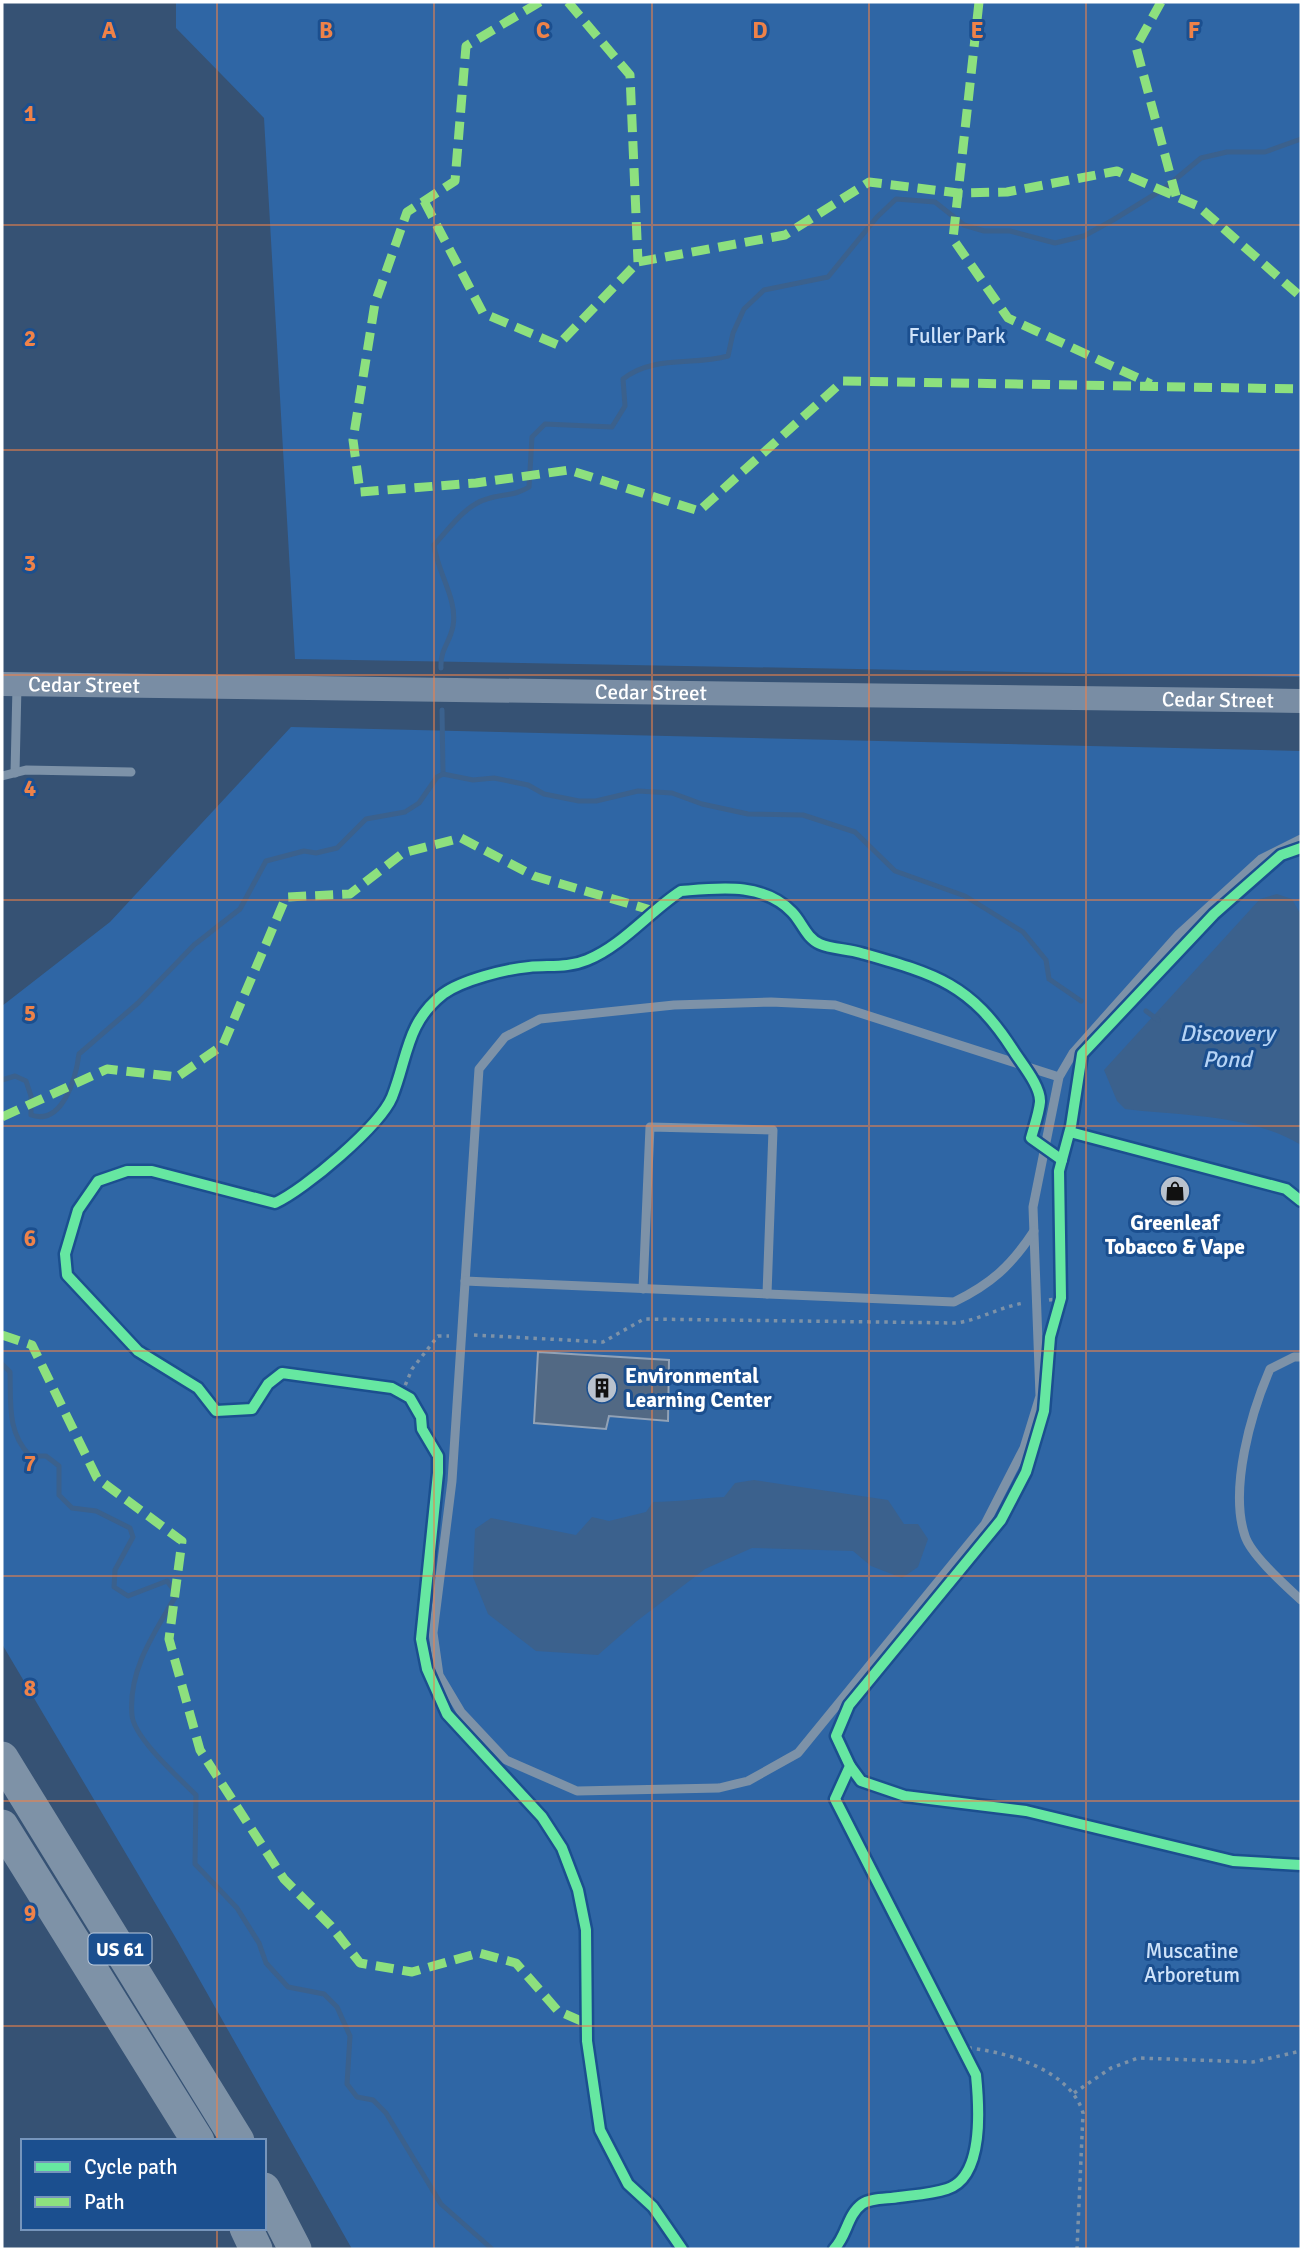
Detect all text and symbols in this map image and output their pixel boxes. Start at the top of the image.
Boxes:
text: A [102,16,117,45]
text: B [319,16,333,45]
text: C [536,16,550,45]
text: D [752,16,768,45]
text: E [970,16,984,45]
text: F [1188,16,1200,45]
text: 1 [24,99,36,128]
park label: Fuller Park [909,323,1006,349]
text: 2 [24,324,36,353]
text: 3 [24,549,36,578]
street label: Cedar Street [28,671,140,699]
street label: Cedar Street [595,679,707,706]
street label: Cedar Street [1162,686,1274,714]
text: 4 [24,774,36,803]
text: 5 [24,999,36,1028]
water label: Discovery Pond [1179,1019,1278,1074]
shop icon: Greenleaf Tobacco & Vape [1158,1174,1192,1208]
place label: Greenleaf Tobacco & Vape [1105,1210,1245,1260]
text: 6 [24,1224,36,1253]
place label: Environmental Learning Center [625,1363,772,1413]
building icon: Environmental Learning Center [585,1371,619,1405]
text: 7 [24,1449,36,1478]
text: 8 [24,1674,36,1703]
text: 9 [24,1899,36,1928]
road number: US 61 [88,1934,152,1965]
park label: Muscatine Arboretum [1144,1938,1240,1988]
legend [21,2139,266,2230]
text: Cycle path [84,2154,178,2180]
text: Path [84,2189,125,2215]

